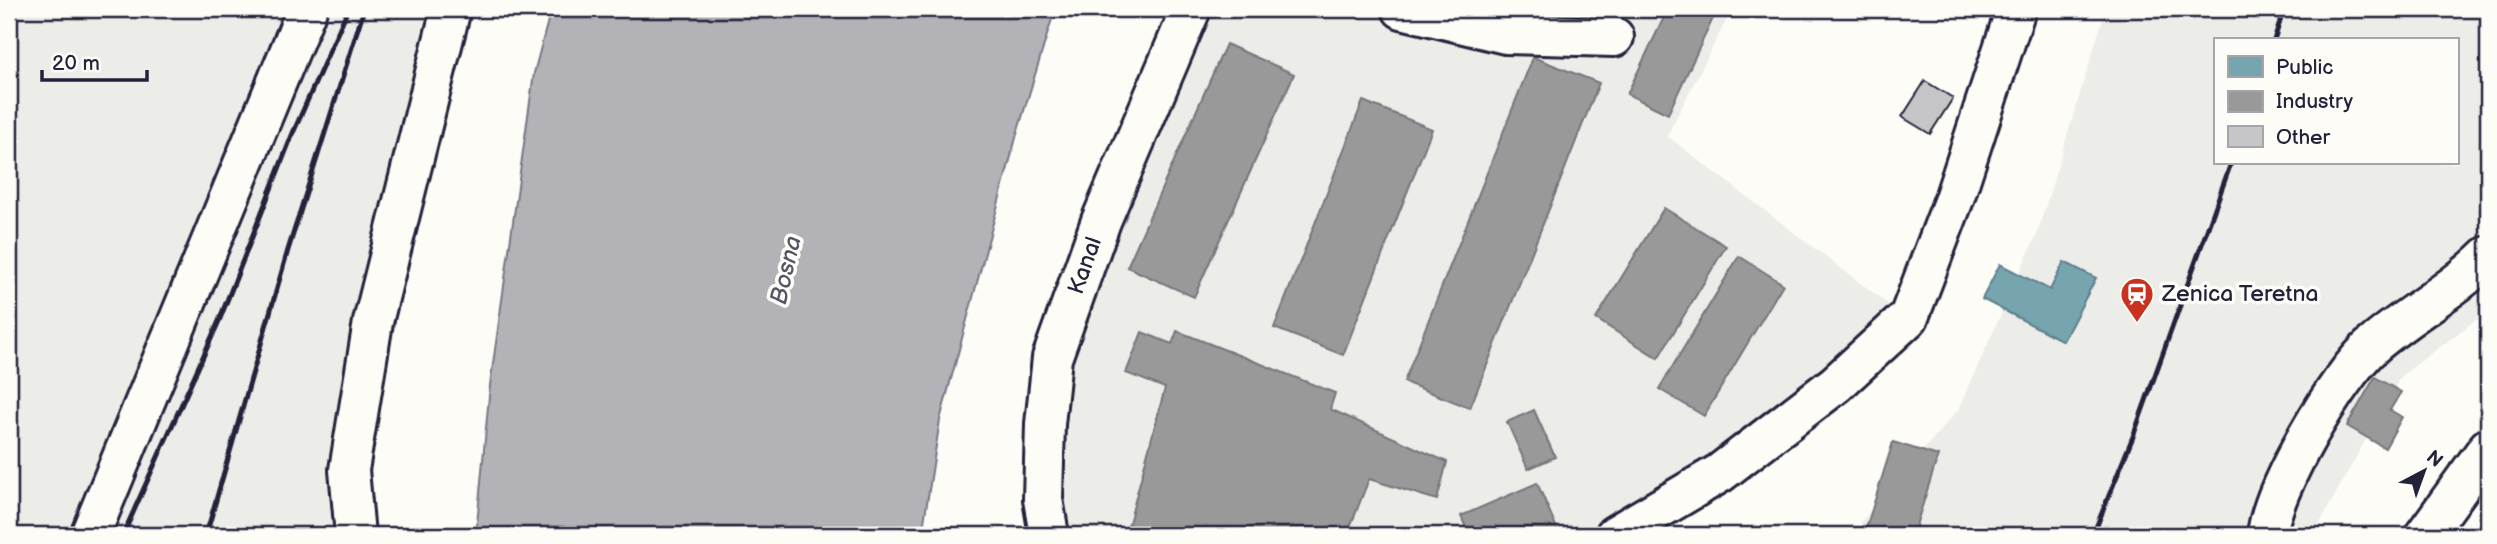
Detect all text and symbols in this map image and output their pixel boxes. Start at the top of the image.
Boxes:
scale bar [42,38,147,82]
legend [2214,38,2458,164]
text: 20 m [52,51,100,76]
text: Public [2276,55,2334,80]
text: Industry [2276,89,2354,114]
text: Other [2276,125,2331,150]
water label: Bosna [764,233,808,307]
street label: Kanal [1062,233,1108,298]
station icon: Zenica Teretna [2118,275,2156,324]
place label: Zenica Teretna [2161,280,2318,308]
north arrow [2388,435,2458,505]
text: N [2421,446,2447,473]

